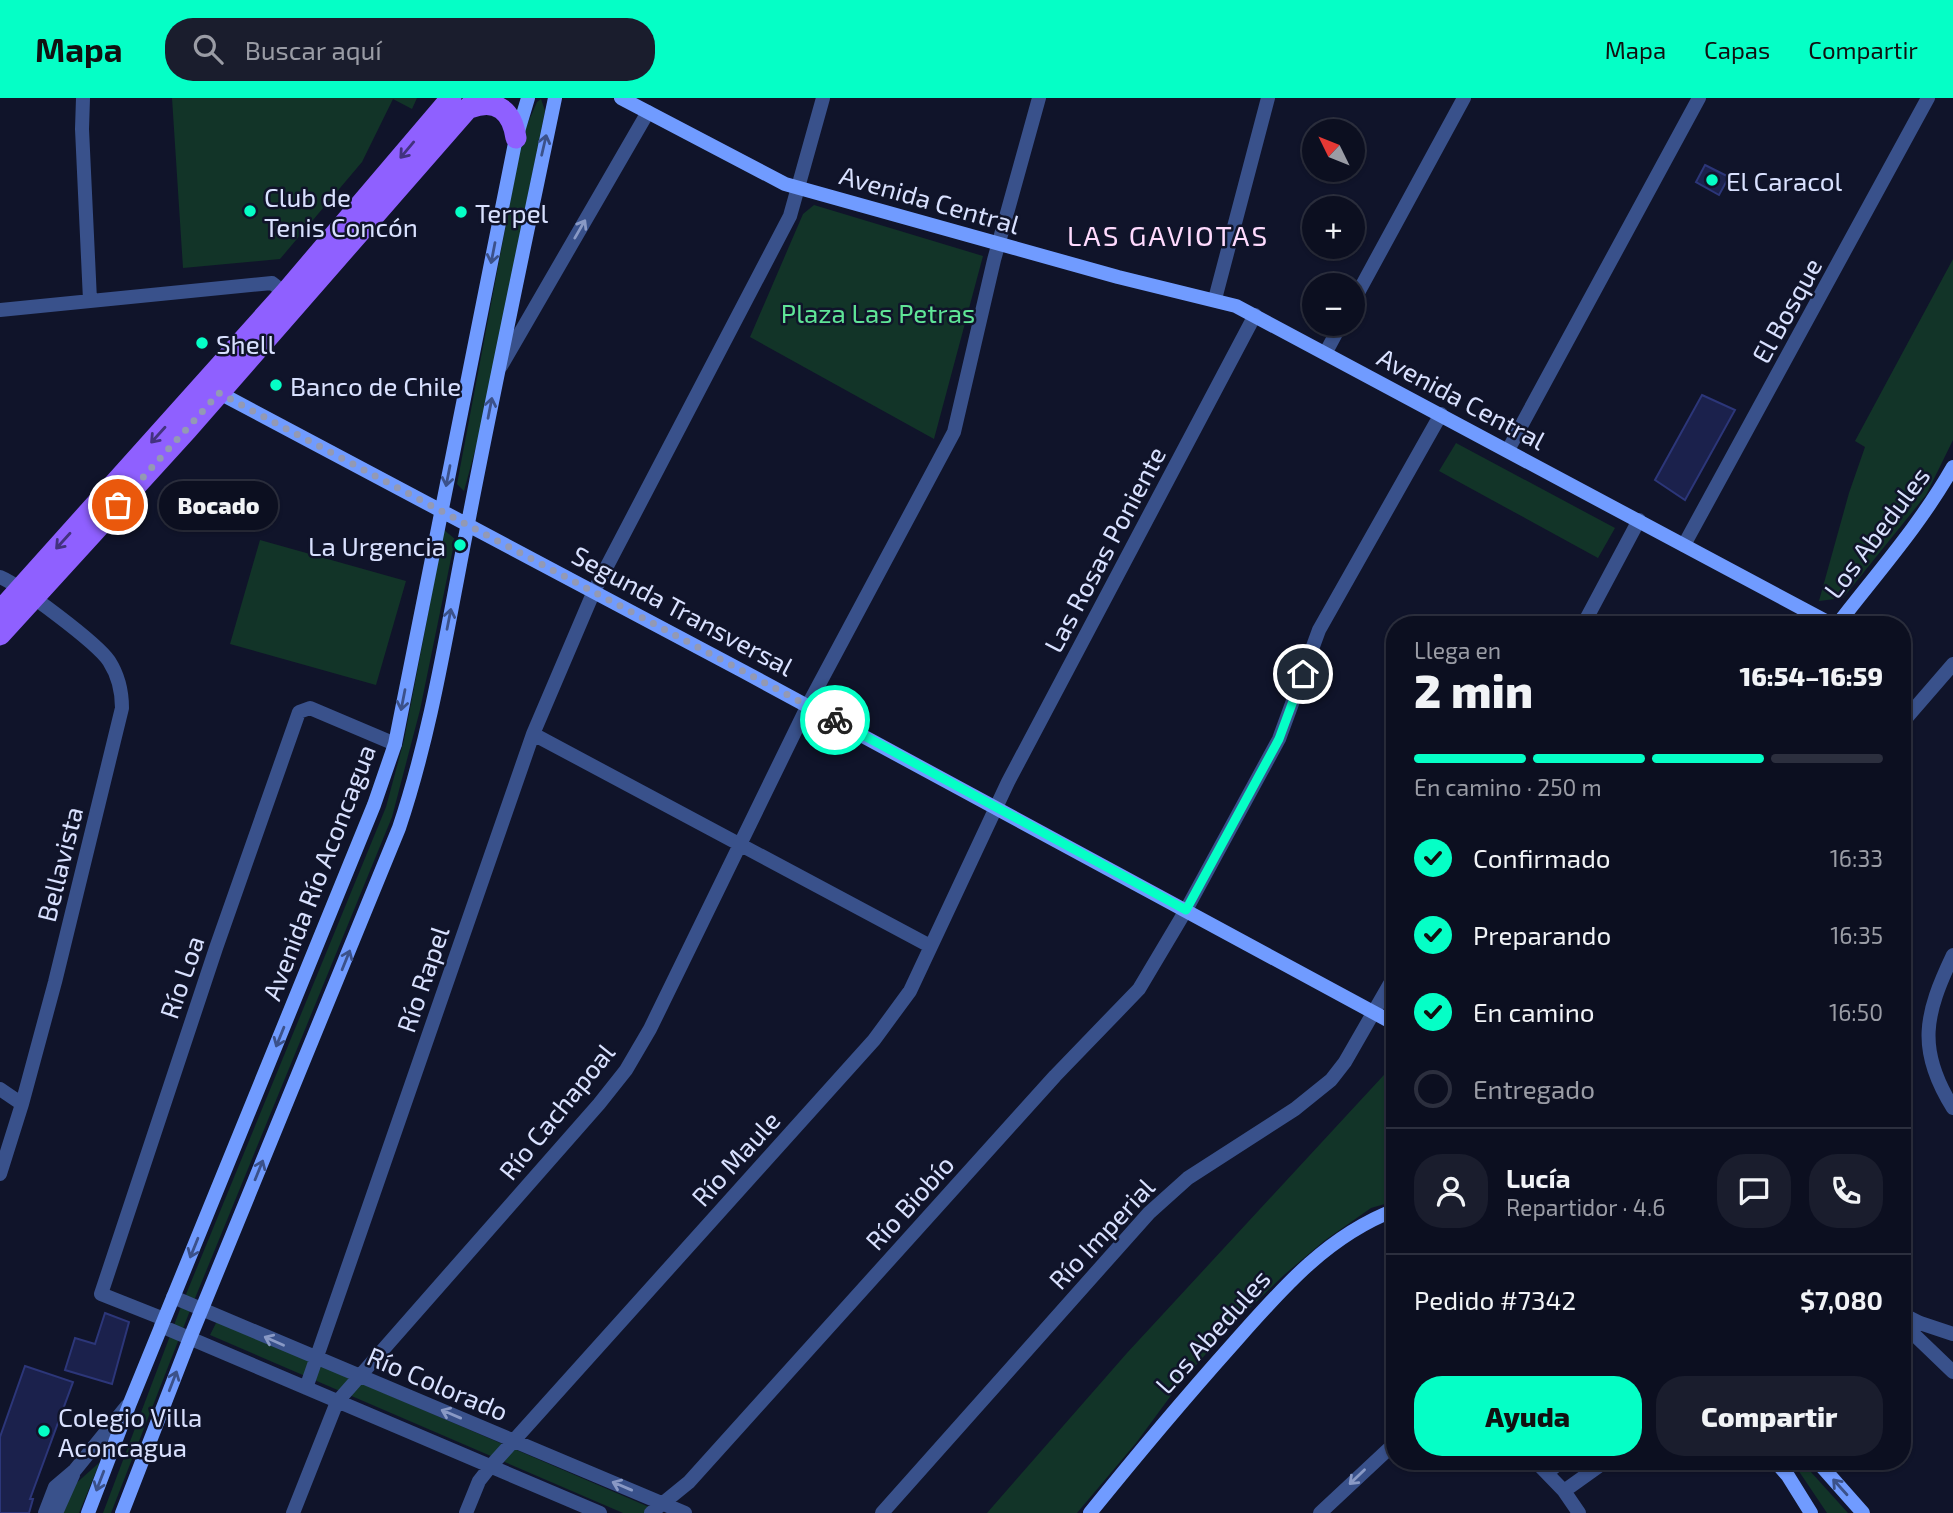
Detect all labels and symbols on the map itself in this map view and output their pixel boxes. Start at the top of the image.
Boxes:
north arrow [1302,119,1365,182]
one-way arrow [538,134,551,157]
one-way arrow [399,141,415,159]
street label: Avenida Central [836,158,1024,240]
place label: El Caracol [1726,165,1842,196]
marker: El Caracol [1704,172,1720,188]
place label: Club de Tenis Concón [264,181,418,242]
place label: Terpel [475,197,549,228]
marker: Club de Tenis Concón [242,203,258,219]
marker: Terpel [453,204,469,220]
district label: LAS GAVIOTAS [1067,218,1269,252]
one-way arrow [573,220,587,240]
one-way arrow [485,241,499,264]
street label: El Bosque [1745,252,1827,368]
park label: Plaza Las Petras [781,297,975,328]
place label: Shell [216,328,275,359]
marker: Shell [194,335,210,351]
street label: Avenida Central [1373,341,1552,455]
place label: Banco de Chile [290,370,461,401]
marker: Banco de Chile [268,377,284,393]
one-way arrow [484,397,497,420]
one-way arrow [150,426,166,444]
street label: Las Rosas Poniente [1037,441,1171,657]
street label: Los Abedules [1817,460,1935,604]
one-way arrow [440,464,454,487]
pin [88,475,148,535]
callout: Bocado [160,480,279,530]
place label: La Urgencia [308,530,446,561]
one-way arrow [55,532,71,550]
marker: La Urgencia [452,537,468,553]
street label: Segunda Transversal [567,539,799,682]
one-way arrow [443,608,457,631]
pin [1273,644,1333,704]
courier [800,685,870,755]
one-way arrow [396,688,410,711]
street label: Avenida Río Aconcagua [255,740,381,1004]
street label: Bellavista [30,803,88,925]
street label: Río Rapel [389,922,455,1036]
street label: Río Loa [152,932,210,1022]
one-way arrow [340,950,353,971]
one-way arrow [272,1025,285,1047]
street label: Río Cachapoal [492,1036,620,1185]
street label: Río Maule [684,1104,786,1212]
street label: Río Biobío [858,1148,960,1256]
one-way arrow [254,1160,267,1182]
street label: Río Imperial [1042,1171,1160,1295]
one-way arrow [187,1236,200,1258]
street label: Los Abedules [1148,1263,1276,1399]
one-way arrow [264,1333,285,1346]
street label: Río Colorado [363,1340,513,1426]
one-way arrow [168,1371,181,1392]
place label: Colegio Villa Aconcagua [58,1401,202,1462]
one-way arrow [441,1407,462,1420]
marker: Colegio Villa Aconcagua [36,1423,52,1439]
one-way arrow [1349,1469,1366,1486]
one-way arrow [93,1470,106,1492]
one-way arrow [1832,1478,1848,1496]
one-way arrow [611,1479,633,1492]

